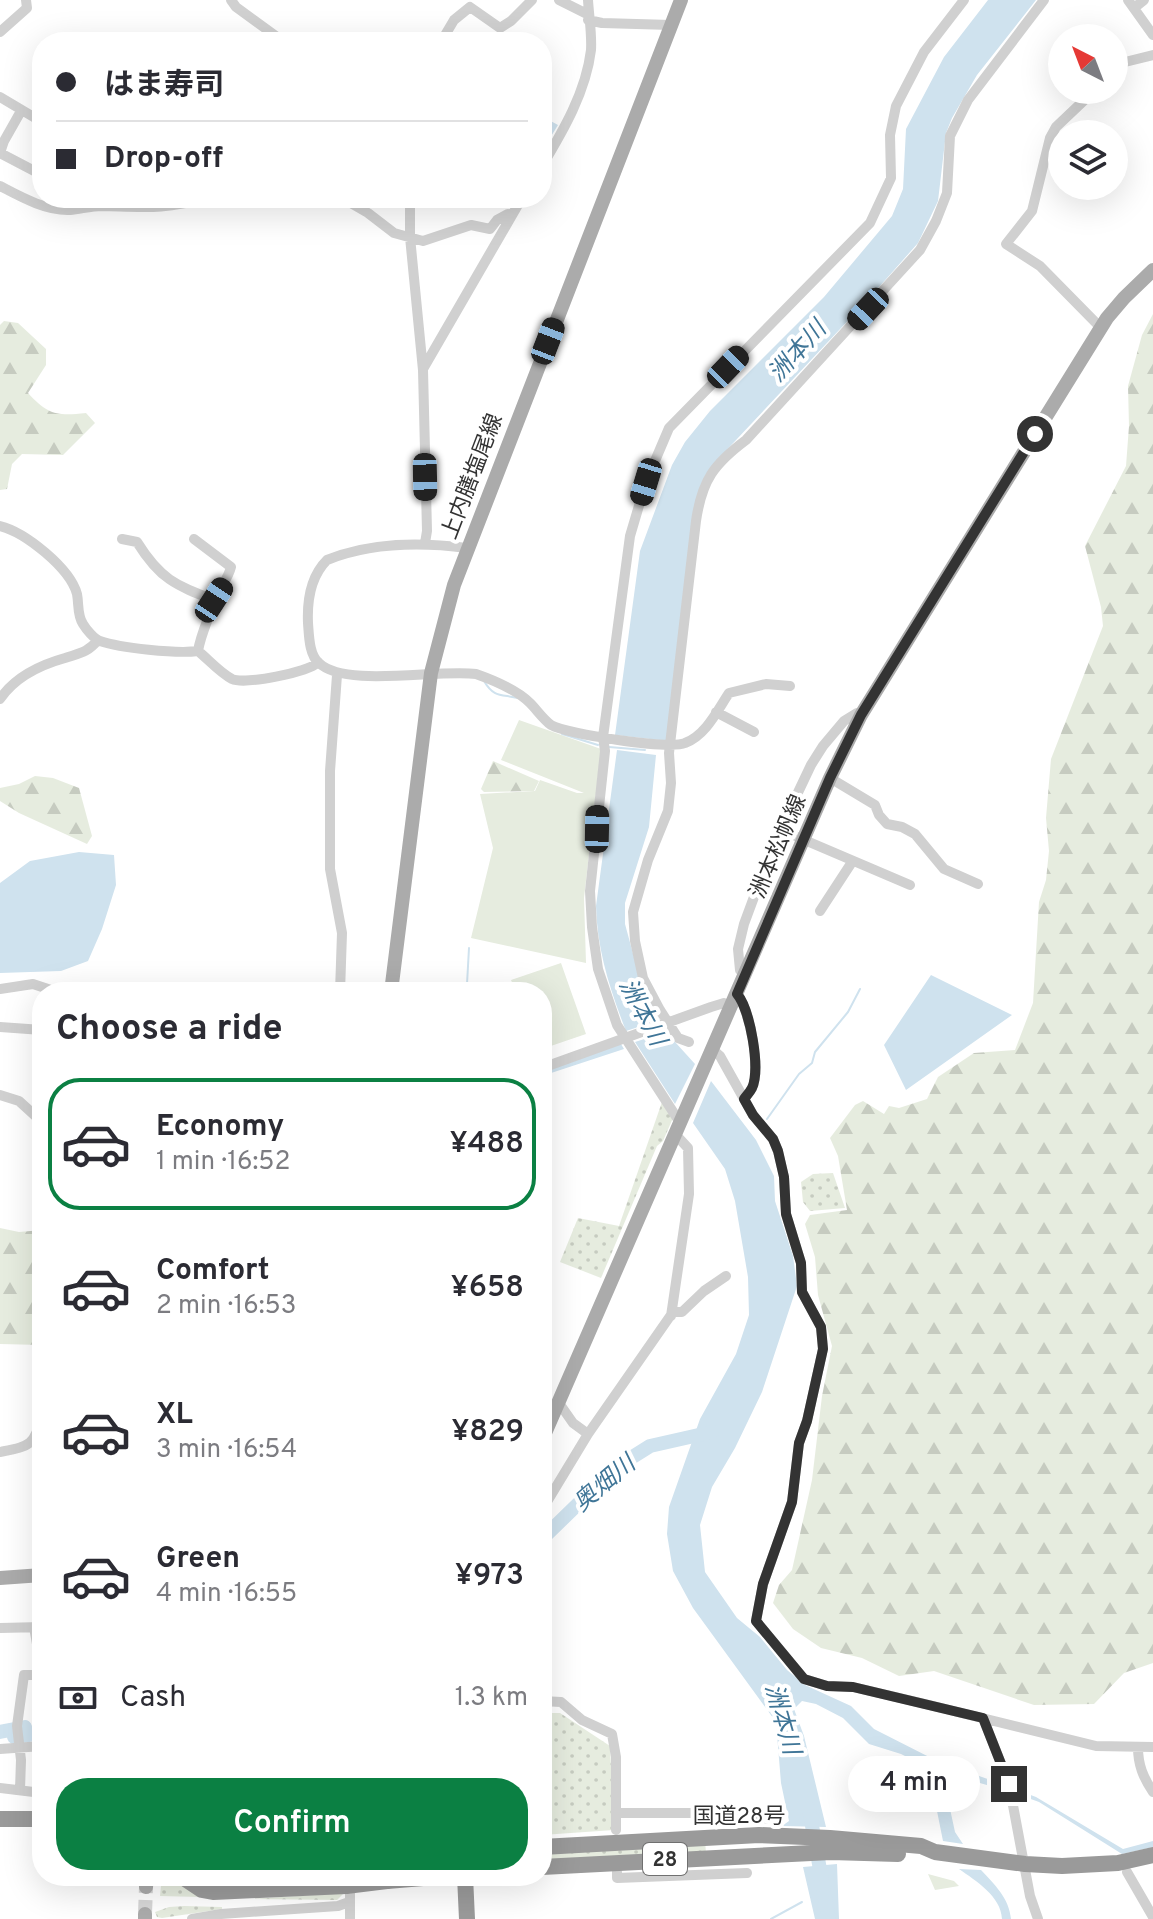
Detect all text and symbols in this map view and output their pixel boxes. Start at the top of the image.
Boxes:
north arrow [1048,24,1128,104]
map controls [1048,24,1128,200]
text: はま寿司 [104,68,224,105]
button: layers [1048,120,1128,200]
text: Drop-off [104,141,223,178]
car [843,283,893,335]
water label: 洲本川 [763,313,836,389]
car [528,314,568,368]
car [703,341,753,393]
street label: 上内膳塩尾線 [437,410,510,543]
route start [1017,416,1053,452]
car [413,453,437,501]
car [628,456,664,508]
car [191,573,237,627]
street label: 洲本松帆線 [745,791,813,903]
car [585,805,609,853]
water label: 洲本川 [611,974,673,1054]
text: Choose a ride [56,1007,282,1053]
icon: car [60,1108,132,1180]
text: Economy [156,1109,284,1146]
text: ¥488 [450,1126,524,1163]
text: 1 min · 16:52 [156,1146,290,1179]
icon: car [60,1252,132,1324]
text: Comfort [156,1253,269,1290]
text: ¥658 [451,1270,524,1307]
text: 2 min · 16:53 [156,1290,296,1323]
icon: car [60,1396,132,1468]
text: XL [156,1397,193,1434]
text: ¥829 [452,1414,524,1451]
text: 3 min · 16:54 [156,1434,297,1467]
water label: 奥畑川 [568,1448,645,1519]
icon: car [60,1540,132,1612]
text: Green [156,1541,240,1578]
text: ¥973 [455,1558,524,1595]
text: 4 min · 16:55 [156,1578,297,1611]
icon: cash [56,1676,100,1720]
text: Cash [120,1680,186,1717]
water label: 洲本川 [757,1681,806,1761]
text: 1.3 km [455,1682,528,1715]
callout: 4 min [849,1756,981,1812]
route end [991,1766,1027,1802]
text: 4 min [880,1767,948,1800]
button: Confirm [56,1778,528,1870]
street label: 国道28号 [693,1804,785,1831]
road number: 28 [643,1843,687,1875]

